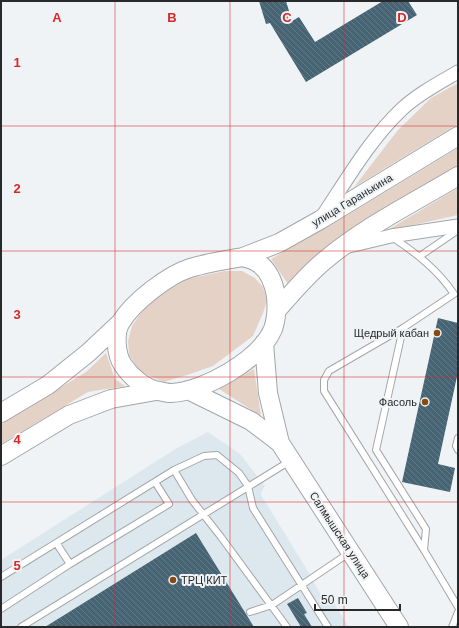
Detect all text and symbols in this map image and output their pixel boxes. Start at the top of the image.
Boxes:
text: A [52,10,62,25]
text: B [167,10,177,25]
text: C [282,10,292,25]
text: D [397,10,407,25]
text: 1 [13,55,21,70]
street label: улица Гаранькина [310,171,395,229]
text: 2 [13,181,21,196]
text: 3 [13,307,21,322]
place label: Щедрый кабан [354,327,429,339]
marker: Щедрый кабан [432,328,442,338]
place label: Фасоль [379,396,417,408]
marker: Фасоль [420,397,430,407]
text: 4 [13,432,21,447]
street label: Салмышская улица [308,489,373,581]
text: 5 [13,558,21,573]
place label: ТРЦ КИТ [181,574,228,586]
marker: ТРЦ КИТ [168,575,178,585]
scale bar [315,586,400,612]
text: 50 m [321,593,348,607]

